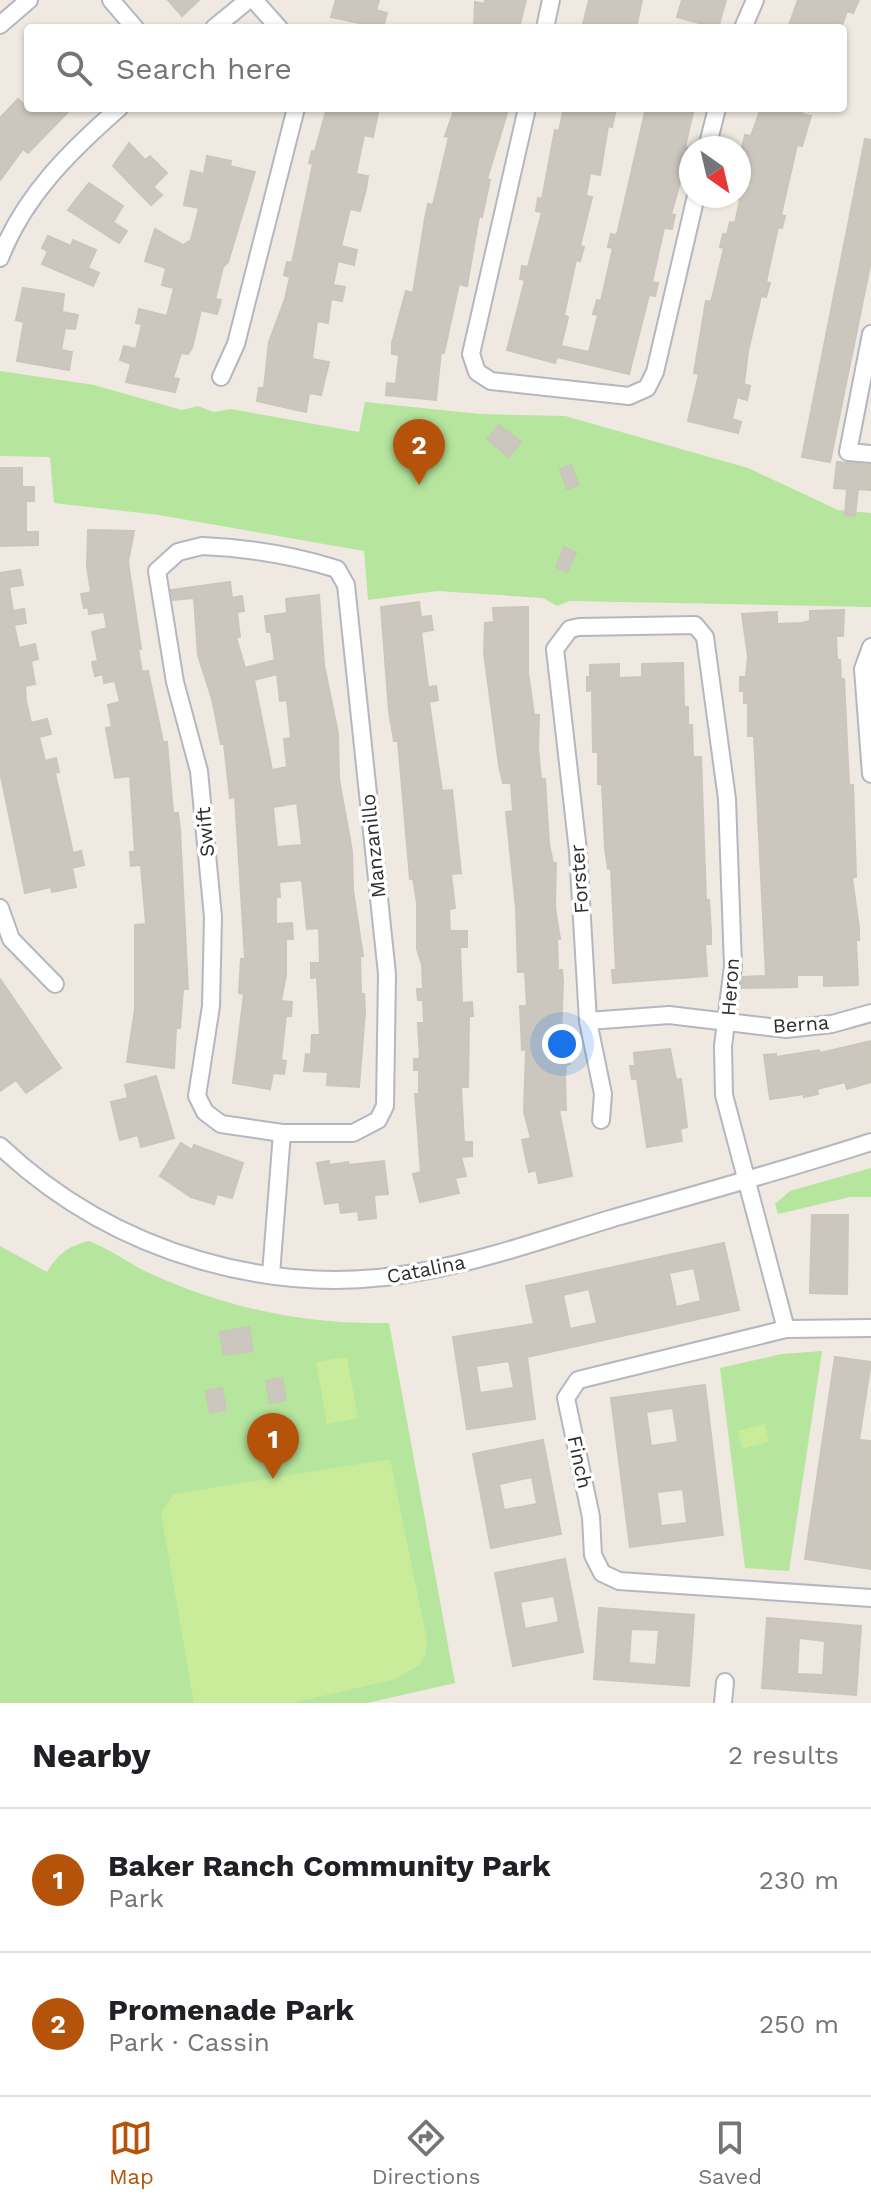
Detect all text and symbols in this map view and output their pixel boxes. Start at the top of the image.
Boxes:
search box [24,24,847,112]
icon: search [52,46,96,90]
text: Search here [116,51,292,86]
north arrow [679,136,751,208]
pin: 2 [393,419,445,485]
street label: Manzanillo [356,793,390,899]
street label: Swift [191,805,219,858]
street label: Forster [565,844,593,914]
street label: Heron [716,957,744,1017]
street label: Berna [772,1010,830,1038]
your location [542,1024,582,1064]
street label: Catalina [385,1250,467,1288]
pin: 1 [247,1413,299,1479]
street label: Finch [563,1433,597,1491]
text: Nearby [32,1735,151,1775]
text: 2 results [728,1740,839,1770]
text: Baker Ranch Community Park [108,1848,551,1883]
text: 1 [52,1865,64,1895]
text: 230 m [759,1865,839,1895]
text: Park [108,1883,164,1913]
text: Promenade Park [108,1992,354,2027]
text: 2 [50,2009,66,2039]
text: 250 m [759,2009,839,2039]
text: Park · Cassin [108,2027,270,2057]
tab: Map [109,2116,154,2189]
tab: Directions [372,2116,480,2189]
tab: Saved [698,2116,762,2189]

